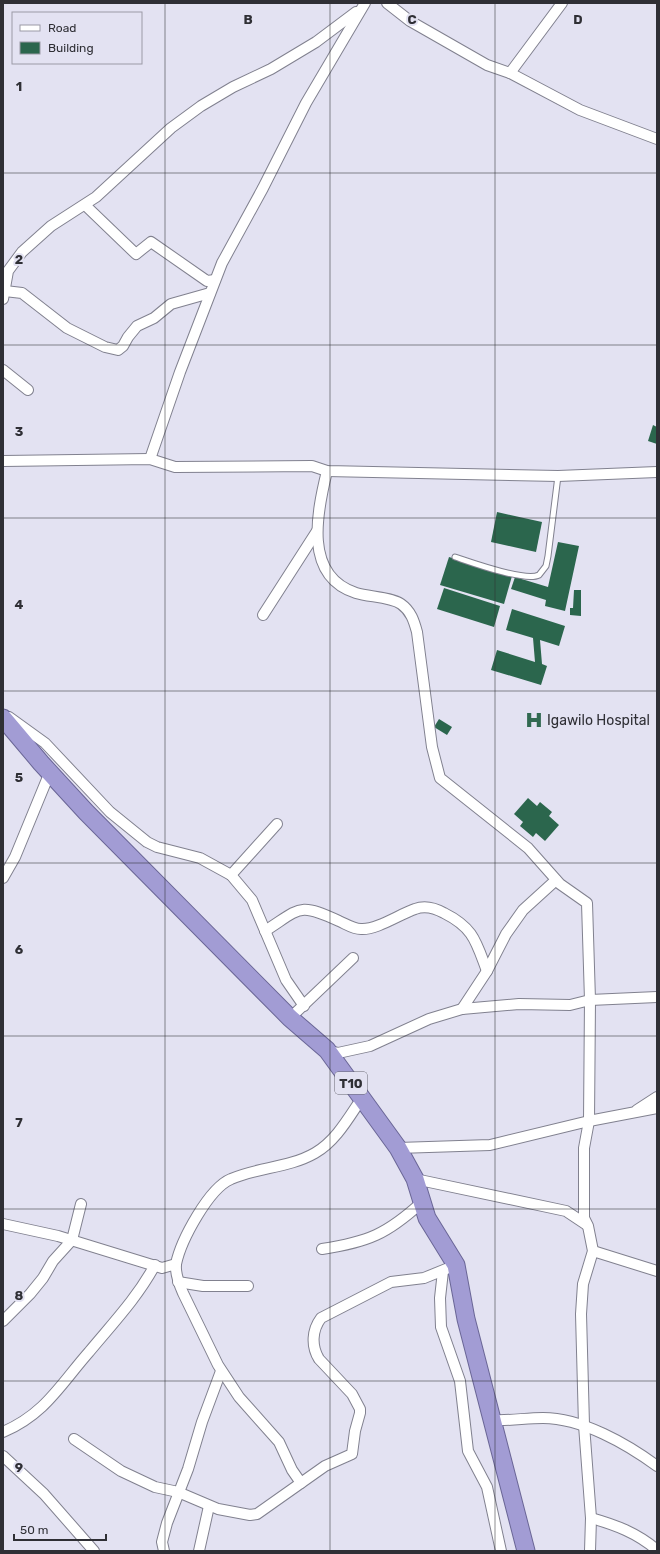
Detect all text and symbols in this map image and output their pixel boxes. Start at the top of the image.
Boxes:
legend [12,12,142,64]
text: B [243,12,253,27]
text: C [407,12,417,27]
text: D [573,12,583,27]
text: Road [48,21,76,35]
text: Building [48,41,94,55]
text: 1 [16,79,22,94]
text: 2 [15,252,23,267]
text: 3 [15,424,24,439]
text: 4 [15,597,24,612]
hospital icon: Igawilo Hospital [524,710,544,730]
place label: Igawilo Hospital [547,712,650,729]
text: 5 [15,770,23,785]
text: 6 [15,942,24,957]
road number: T10 [335,1072,367,1094]
text: 7 [15,1115,23,1130]
text: 8 [15,1288,24,1303]
text: 9 [15,1460,23,1475]
scale bar [14,1516,106,1542]
text: 50 m [20,1523,48,1537]

